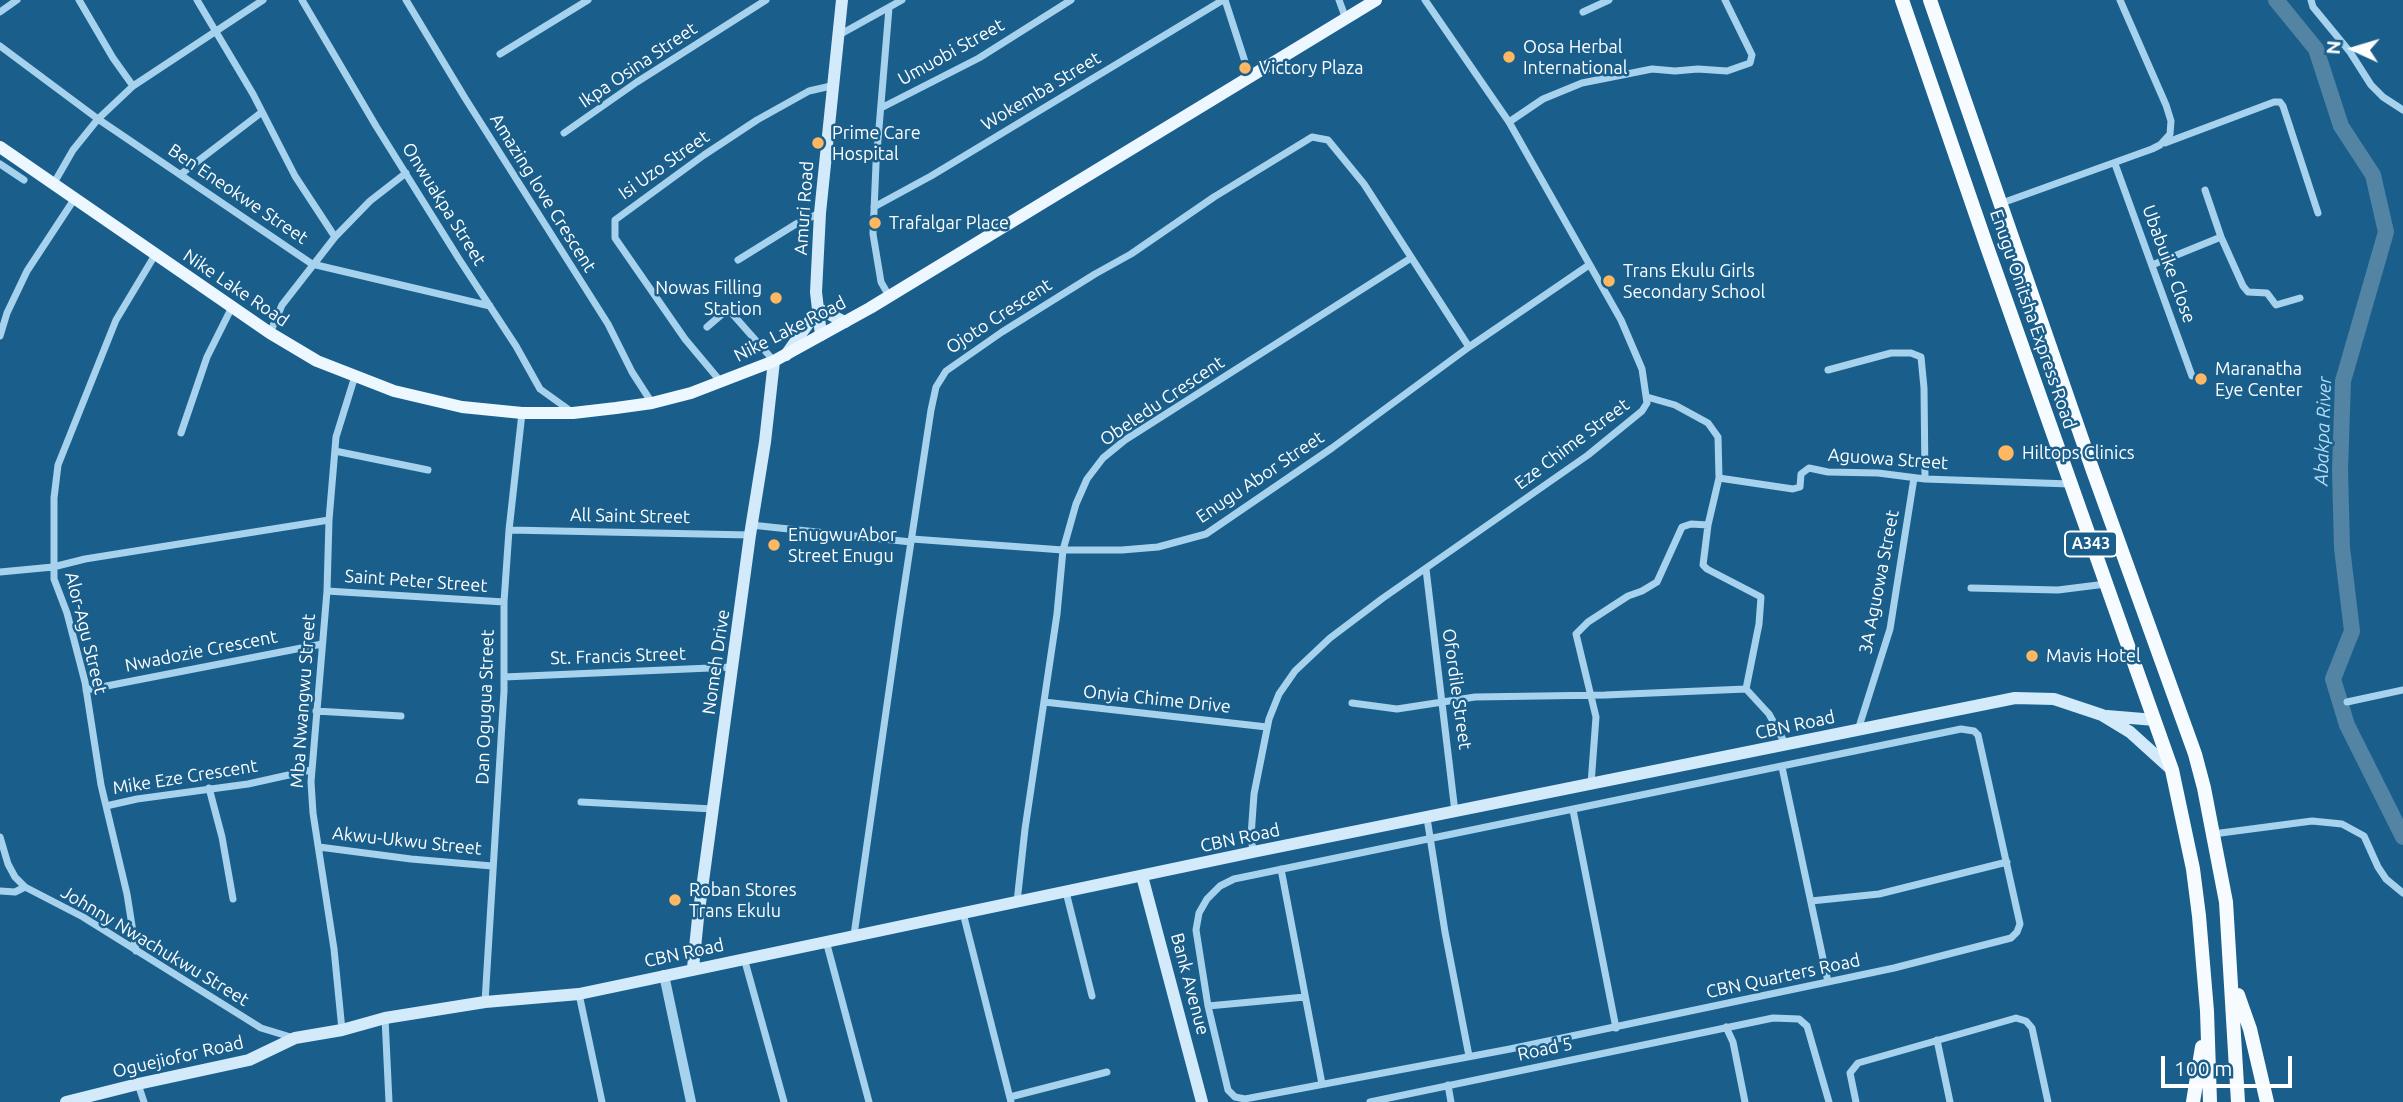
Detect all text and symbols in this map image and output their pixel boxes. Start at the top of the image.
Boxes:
street label: Umuobi Street [894,14,1008,90]
north arrow [2319,14,2389,84]
street label: Ikpa Osina Street [575,18,701,112]
place label: Oosa Herbal International [1523,36,1627,78]
text: N [2322,40,2345,55]
street label: Wokemba Street [977,47,1105,135]
marker: Oosa Herbal International [1501,49,1517,65]
place label: Victory Plaza [1259,57,1364,79]
marker: Victory Plaza [1237,60,1253,76]
street label: Amazing love Crescent [485,110,601,276]
place label: Prime Care Hospital [832,122,921,164]
street label: Isi Uzo Street [614,126,714,204]
marker: Prime Care Hospital [810,135,826,151]
street label: Onwuakpa Street [397,138,491,270]
street label: Ben Eneokwe Street [164,139,312,249]
street label: Amuri Road [790,160,818,256]
street label: Ubabuike Close [2138,202,2200,326]
street label: Enugu Onitsha Express Road [1985,207,2081,431]
place label: Trafalgar Place [889,212,1009,234]
marker: Trafalgar Place [867,215,883,231]
street label: Nike Lake Road [179,245,293,331]
place label: Trans Ekulu Girls Secondary School [1623,260,1765,302]
marker: Trans Ekulu Girls Secondary School [1601,273,1617,289]
street label: Ojoto Crescent [942,274,1056,358]
place label: Nowas Filling Station [655,277,762,320]
marker: Nowas Filling Station [768,290,784,306]
street label: Nike Lake Road [730,291,850,367]
street label: Obeledu Crescent [1096,351,1228,451]
place label: Maranatha Eye Center [2215,358,2303,400]
marker: Maranatha Eye Center [2193,371,2209,387]
water label: Abakpa River [2310,376,2336,486]
street label: Eze Chime Street [1510,394,1634,494]
street label: Enugu Abor Street [1192,426,1328,528]
place label: Hiltops Clinics [2022,442,2135,464]
marker: Hiltops Clinics [1996,443,2016,463]
street label: Aguowa Street [1827,444,1949,474]
street label: All Saint Street [570,504,690,528]
street label: 3A Aguowa Street [1854,508,1904,656]
place label: Enugwu Abor Street Enugu [788,524,897,566]
road number: A343 [2065,531,2117,556]
marker: Enugwu Abor Street Enugu [766,537,782,553]
street label: Saint Peter Street [344,565,488,597]
street label: Alor-Agu Street [60,570,112,696]
street label: Nomeh Drive [698,608,734,716]
street label: Mba Nwangwu Street [286,613,320,789]
street label: Nwadozie Crescent [123,626,279,676]
street label: Ofordile Street [1438,627,1476,751]
street label: Dan Ogugua Street [471,629,499,785]
street label: St. Francis Street [550,643,686,669]
place label: Mavis Hotel [2046,645,2141,667]
marker: Mavis Hotel [2024,648,2040,664]
street label: Onyia Chime Drive [1082,681,1232,717]
street label: CBN Road [1753,706,1837,744]
street label: Mike Eze Crescent [111,755,259,799]
street label: CBN Road [1198,819,1282,857]
street label: Akwu-Ukwu Street [331,822,483,860]
place label: Roban Stores Trans Ekulu [689,879,796,922]
street label: Johnny Nwachukwu Street [57,881,253,1011]
marker: Roban Stores Trans Ekulu [667,892,683,908]
street label: Bank Avenue [1166,931,1214,1037]
street label: CBN Road [642,934,726,972]
street label: CBN Quarters Road [1704,949,1862,1003]
street label: Oguejiofor Road [110,1031,246,1083]
street label: Road 5 [1515,1033,1575,1065]
scale bar [2165,1042,2296,1086]
text: 100 m [2174,1056,2232,1080]

